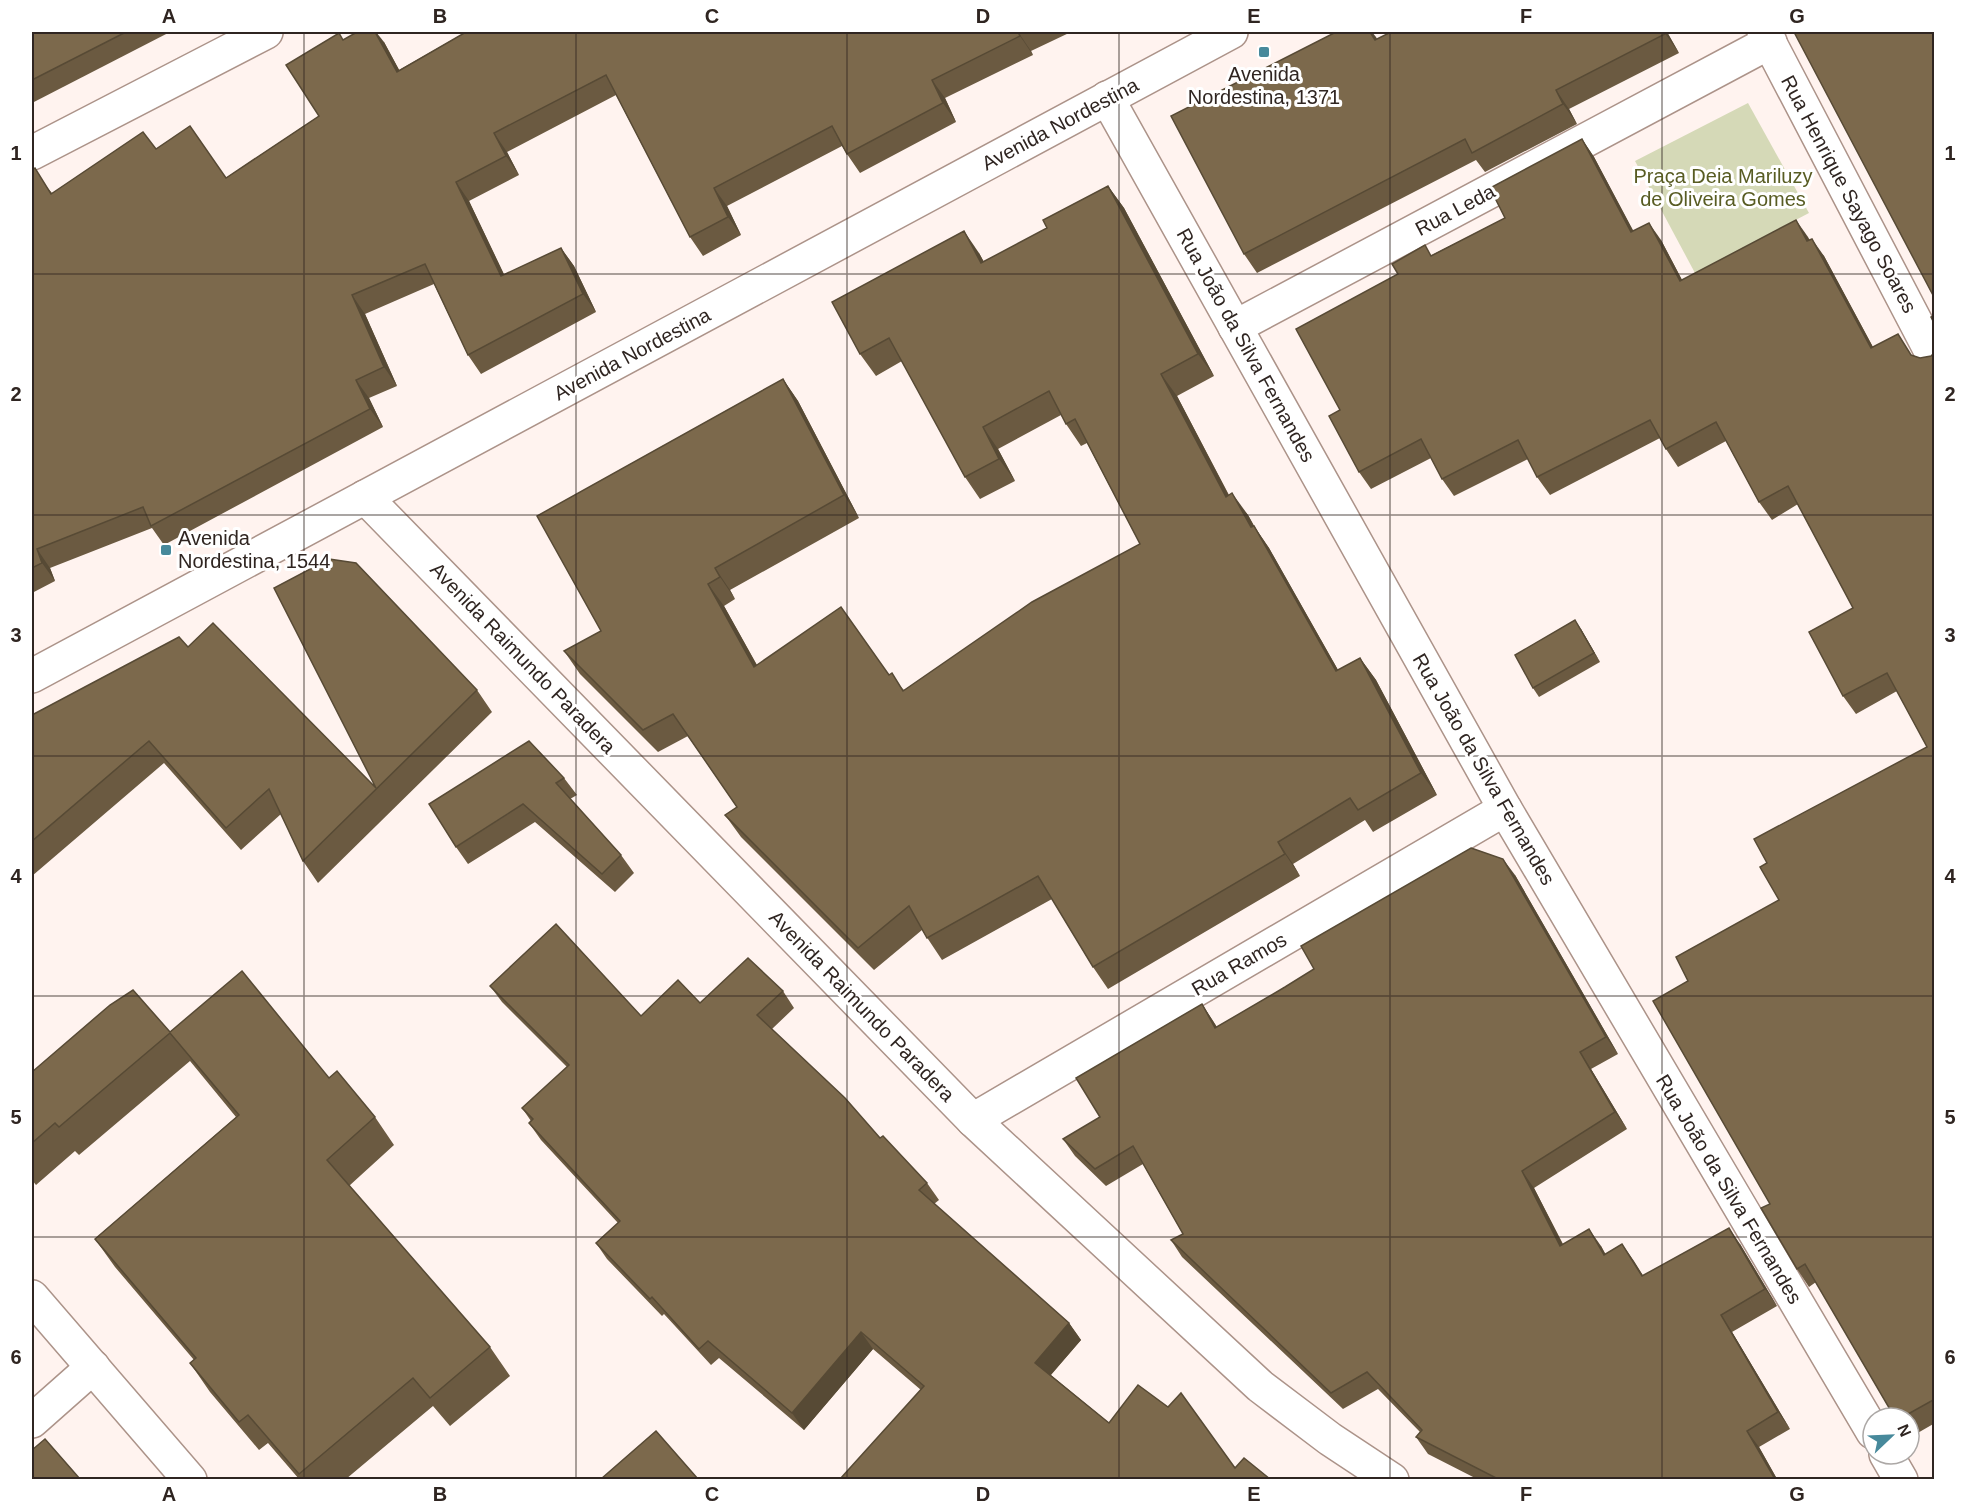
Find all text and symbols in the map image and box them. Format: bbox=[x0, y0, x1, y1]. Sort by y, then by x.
text: A bbox=[162, 5, 176, 27]
text: B bbox=[433, 5, 447, 27]
text: C bbox=[705, 5, 719, 27]
text: D bbox=[976, 5, 990, 27]
text: E bbox=[1247, 5, 1261, 27]
text: F bbox=[1520, 5, 1532, 27]
text: G bbox=[1789, 5, 1805, 27]
marker: Avenida Nordestina, 1371 bbox=[1257, 45, 1271, 59]
place label: Avenida Nordestina, 1371 bbox=[1188, 63, 1340, 108]
street label: Rua Henrique Sayago Soares bbox=[1777, 72, 1921, 316]
street label: Avenida Nordestina bbox=[978, 73, 1143, 175]
text: 1 bbox=[10, 142, 22, 164]
text: 1 bbox=[1944, 142, 1956, 164]
park label: Praça Deia Mariluzy de Oliveira Gomes bbox=[1634, 165, 1812, 210]
street label: Rua Leda bbox=[1412, 180, 1499, 240]
street label: Rua João da Silva Fernandes bbox=[1173, 224, 1319, 466]
street label: Avenida Nordestina bbox=[550, 303, 715, 405]
text: 2 bbox=[10, 383, 22, 405]
text: 2 bbox=[1944, 383, 1956, 405]
place label: Avenida Nordestina, 1544 bbox=[178, 527, 330, 572]
marker: Avenida Nordestina, 1544 bbox=[159, 543, 173, 557]
street label: Avenida Raimundo Paradera bbox=[426, 558, 621, 759]
text: 3 bbox=[10, 624, 22, 646]
text: 3 bbox=[1944, 624, 1956, 646]
street label: Rua João da Silva Fernandes bbox=[1409, 649, 1559, 889]
text: 4 bbox=[10, 865, 22, 887]
text: 4 bbox=[1944, 865, 1956, 887]
street label: Avenida Raimundo Paradera bbox=[765, 906, 960, 1107]
street label: Rua Ramos bbox=[1188, 928, 1290, 1000]
street label: Rua João da Silva Fernandes bbox=[1652, 1070, 1806, 1308]
text: 5 bbox=[10, 1106, 22, 1128]
text: 5 bbox=[1944, 1106, 1956, 1128]
text: 6 bbox=[10, 1346, 22, 1368]
text: 6 bbox=[1944, 1346, 1956, 1368]
north arrow bbox=[1861, 1406, 1921, 1466]
text: N bbox=[1894, 1422, 1914, 1439]
text: A bbox=[162, 1483, 176, 1505]
text: B bbox=[433, 1483, 447, 1505]
text: C bbox=[705, 1483, 719, 1505]
text: D bbox=[976, 1483, 990, 1505]
text: E bbox=[1247, 1483, 1261, 1505]
text: F bbox=[1520, 1483, 1532, 1505]
text: G bbox=[1789, 1483, 1805, 1505]

